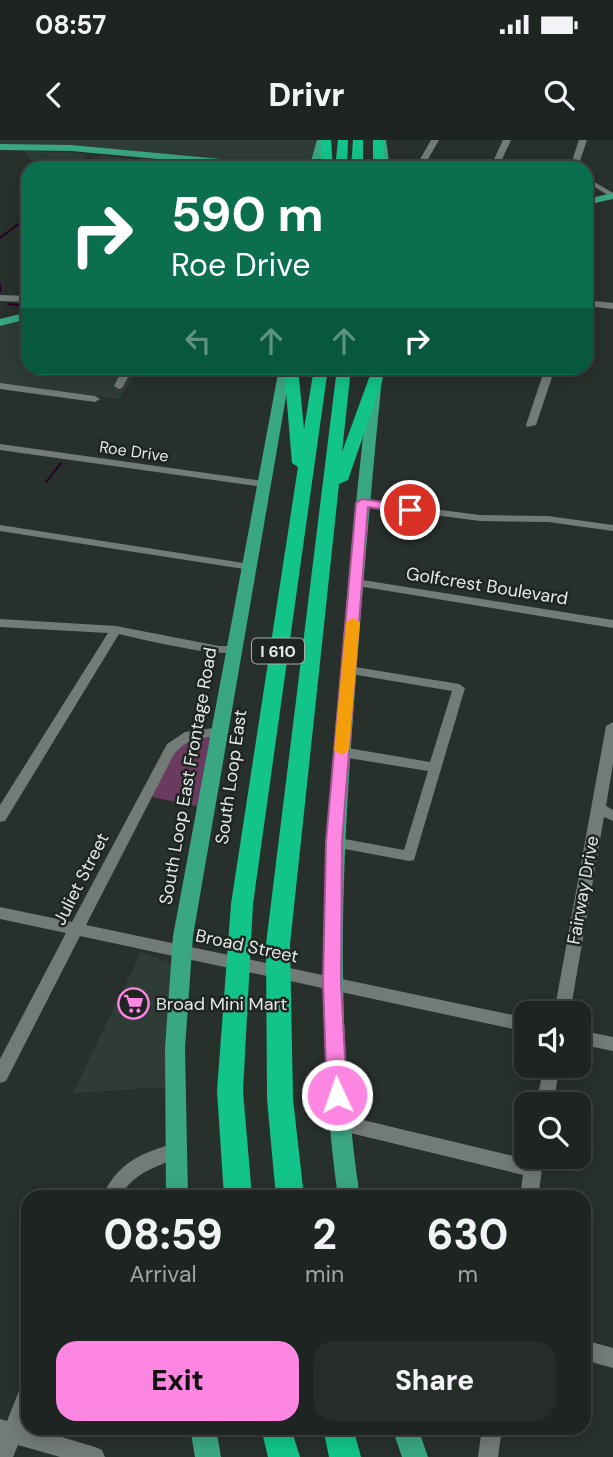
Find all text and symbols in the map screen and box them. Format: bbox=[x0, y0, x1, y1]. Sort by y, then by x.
text: 08:57 bbox=[35, 8, 106, 42]
text: Drivr bbox=[268, 74, 345, 116]
icon: back bbox=[35, 76, 73, 114]
icon: search bbox=[540, 76, 578, 114]
text: 590 m bbox=[171, 182, 324, 246]
icon: right bbox=[56, 189, 147, 280]
text: Roe Drive bbox=[171, 244, 311, 286]
icon: left bbox=[179, 322, 217, 360]
icon: ahead bbox=[252, 322, 290, 360]
icon: ahead bbox=[325, 322, 363, 360]
icon: right bbox=[398, 322, 436, 360]
street label: Roe Drive bbox=[98, 436, 170, 467]
pin bbox=[380, 480, 440, 540]
icon: arrive bbox=[391, 491, 429, 529]
street label: Golfcrest Boulevard bbox=[404, 561, 570, 611]
road number: I 610 bbox=[252, 638, 304, 664]
street label: South Loop East Frontage Road bbox=[154, 645, 222, 907]
street label: South Loop East bbox=[210, 708, 252, 846]
street label: Juliet Street bbox=[48, 829, 114, 929]
street label: Fairway Drive bbox=[562, 834, 604, 946]
street label: Broad Street bbox=[193, 923, 301, 969]
supermarket icon: Broad Mini Mart bbox=[116, 987, 150, 1021]
place label: Broad Mini Mart bbox=[156, 992, 287, 1016]
map controls bbox=[514, 1001, 591, 1169]
button: sound bbox=[514, 1001, 591, 1078]
position arrow bbox=[300, 1058, 374, 1132]
button: search bbox=[514, 1092, 591, 1169]
text: 08:59 bbox=[103, 1207, 223, 1262]
text: 2 bbox=[313, 1207, 337, 1262]
text: 630 bbox=[427, 1207, 508, 1262]
text: Arrival bbox=[130, 1259, 197, 1289]
text: min bbox=[305, 1259, 344, 1289]
text: m bbox=[457, 1259, 478, 1289]
button: Exit bbox=[56, 1341, 299, 1421]
button: Share bbox=[313, 1341, 556, 1421]

